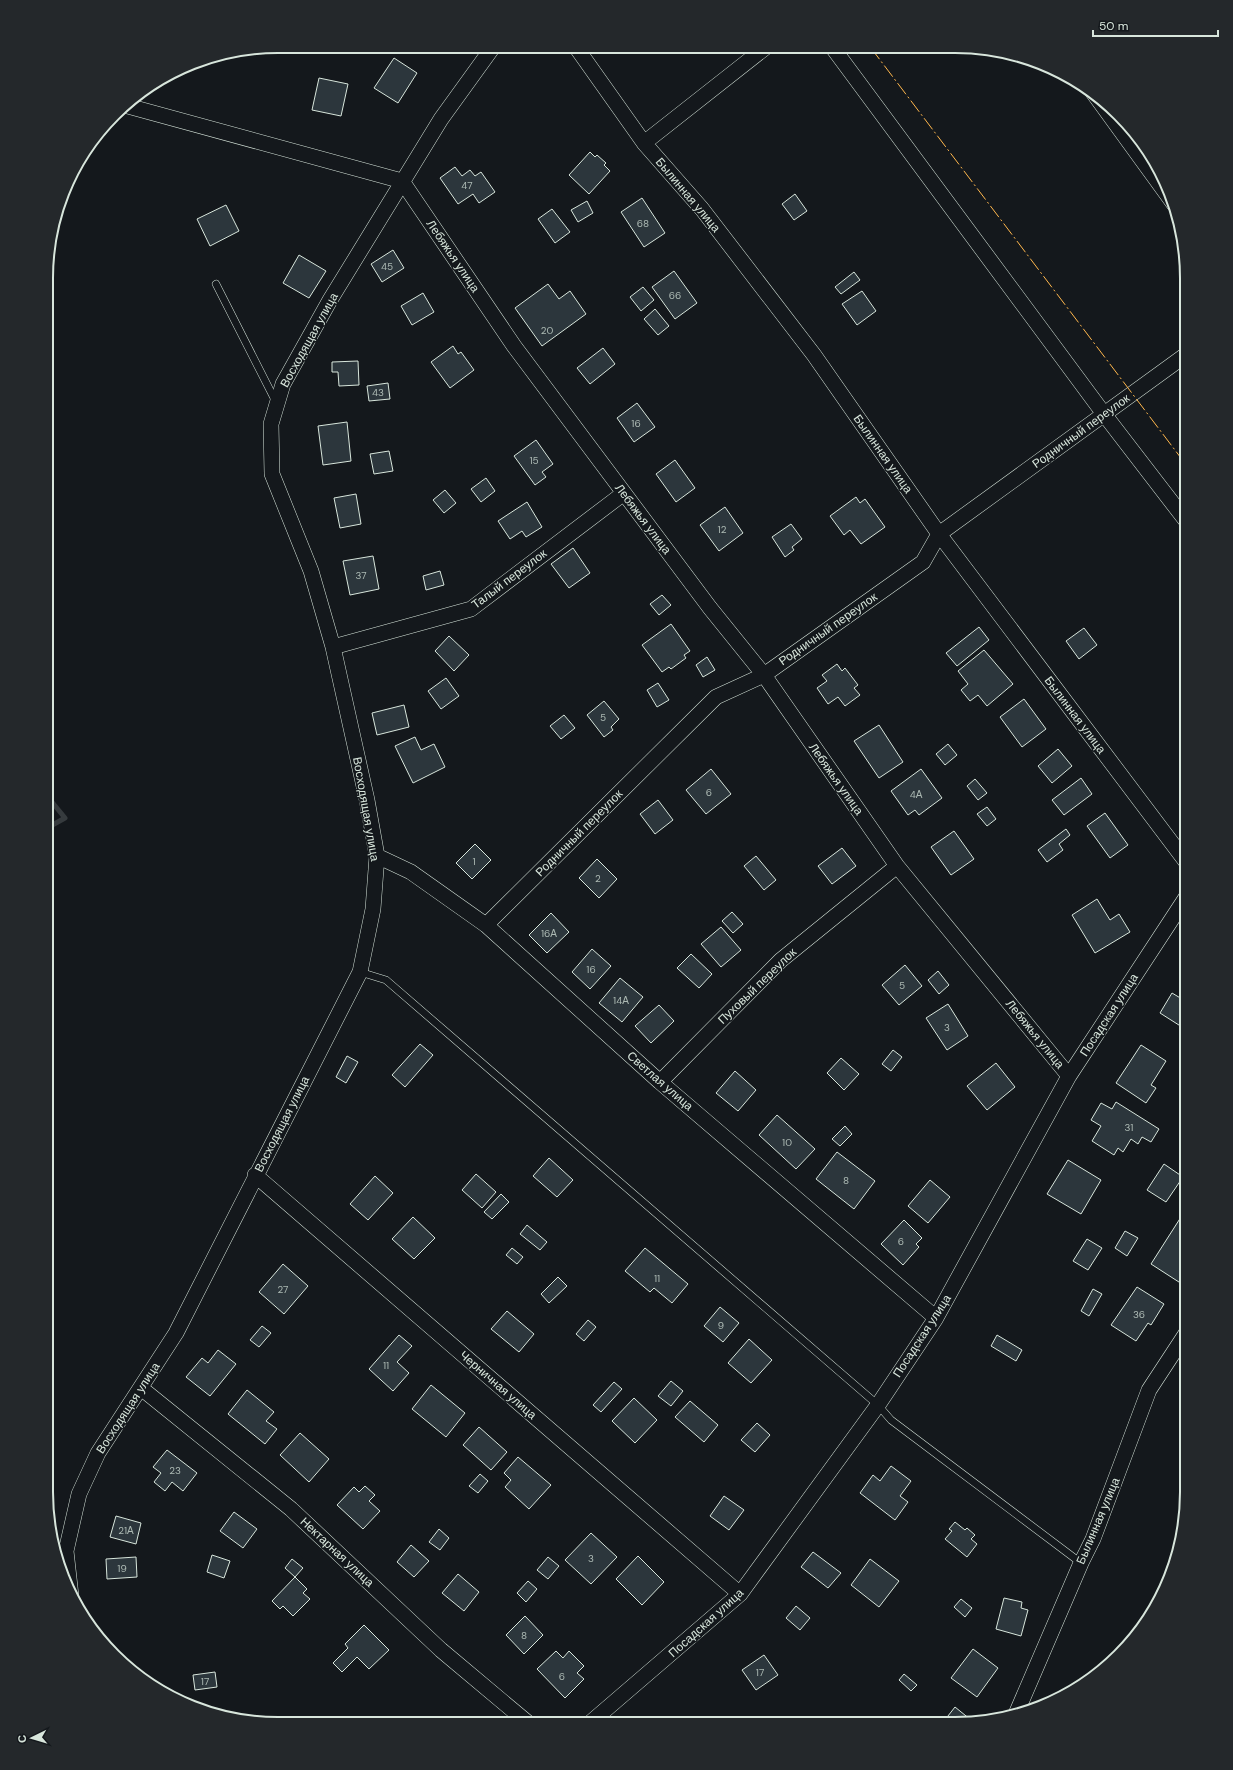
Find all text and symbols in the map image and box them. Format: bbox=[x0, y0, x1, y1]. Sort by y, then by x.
scale bar bbox=[1093, 12, 1218, 38]
text: 50 m bbox=[1099, 18, 1128, 34]
street label: Былинная улица bbox=[652, 154, 724, 236]
house number: 47 bbox=[461, 179, 473, 192]
street label: Лебяжья улица bbox=[423, 217, 483, 296]
house number: 68 bbox=[637, 217, 649, 230]
house number: 45 bbox=[381, 260, 393, 273]
house number: 66 bbox=[669, 289, 681, 302]
street label: Восходящая улица bbox=[276, 290, 342, 390]
house number: 20 bbox=[541, 324, 553, 337]
house number: 43 bbox=[372, 386, 384, 399]
street label: Родничный переулок bbox=[1029, 390, 1134, 472]
street label: Былинная улица bbox=[850, 411, 916, 497]
house number: 16 bbox=[631, 417, 641, 430]
house number: 15 bbox=[529, 454, 539, 467]
street label: Лебяжья улица bbox=[611, 480, 675, 558]
house number: 12 bbox=[718, 523, 727, 536]
street label: Талый переулок bbox=[468, 545, 550, 613]
house number: 37 bbox=[355, 569, 367, 582]
street label: Родничный переулок bbox=[776, 589, 881, 669]
street label: Былинная улица bbox=[1041, 673, 1110, 757]
house number: 5 bbox=[600, 711, 606, 724]
street label: Лебяжья улица bbox=[805, 740, 867, 818]
street label: Восходящая улица bbox=[349, 756, 383, 863]
street label: Родничный переулок bbox=[532, 786, 626, 880]
house number: 6 bbox=[706, 786, 712, 799]
house number: 4А bbox=[910, 788, 923, 801]
house number: 1 bbox=[472, 855, 476, 868]
house number: 2 bbox=[595, 872, 601, 885]
house number: 16А bbox=[541, 927, 557, 940]
street label: Пуховый переулок bbox=[714, 944, 800, 1028]
house number: 16 bbox=[586, 963, 596, 976]
street label: Посадская улица bbox=[1076, 970, 1142, 1060]
house number: 5 bbox=[899, 979, 905, 992]
house number: 14А bbox=[613, 994, 629, 1007]
street label: Лебяжья улица bbox=[1002, 996, 1068, 1072]
house number: 3 bbox=[944, 1021, 950, 1034]
street label: Светлая улица bbox=[624, 1048, 697, 1114]
street label: Восходящая улица bbox=[251, 1073, 313, 1175]
house number: 31 bbox=[1125, 1121, 1133, 1134]
house number: 10 bbox=[782, 1136, 792, 1149]
house number: 8 bbox=[843, 1174, 849, 1187]
house number: 6 bbox=[898, 1235, 904, 1248]
house number: 11 bbox=[654, 1272, 660, 1285]
house number: 27 bbox=[278, 1283, 288, 1296]
street label: Посадская улица bbox=[889, 1291, 955, 1381]
house number: 36 bbox=[1133, 1308, 1145, 1321]
house number: 9 bbox=[718, 1319, 724, 1332]
street label: Черничная улица bbox=[456, 1347, 540, 1423]
street label: Восходящая улица bbox=[93, 1359, 164, 1457]
house number: 11 bbox=[383, 1359, 389, 1372]
house number: 23 bbox=[169, 1464, 181, 1477]
street label: Былинная улица bbox=[1073, 1475, 1124, 1567]
street label: Нектарная улица bbox=[297, 1514, 378, 1591]
house number: 21А bbox=[118, 1524, 134, 1537]
house number: 3 bbox=[588, 1552, 594, 1565]
house number: 19 bbox=[117, 1562, 127, 1575]
street label: Посадская улица bbox=[665, 1585, 747, 1661]
house number: 8 bbox=[521, 1629, 527, 1642]
house number: 17 bbox=[756, 1666, 764, 1679]
house number: 6 bbox=[559, 1670, 565, 1683]
house number: 17 bbox=[201, 1675, 209, 1688]
north arrow bbox=[12, 1718, 52, 1758]
text: С bbox=[15, 1734, 29, 1743]

